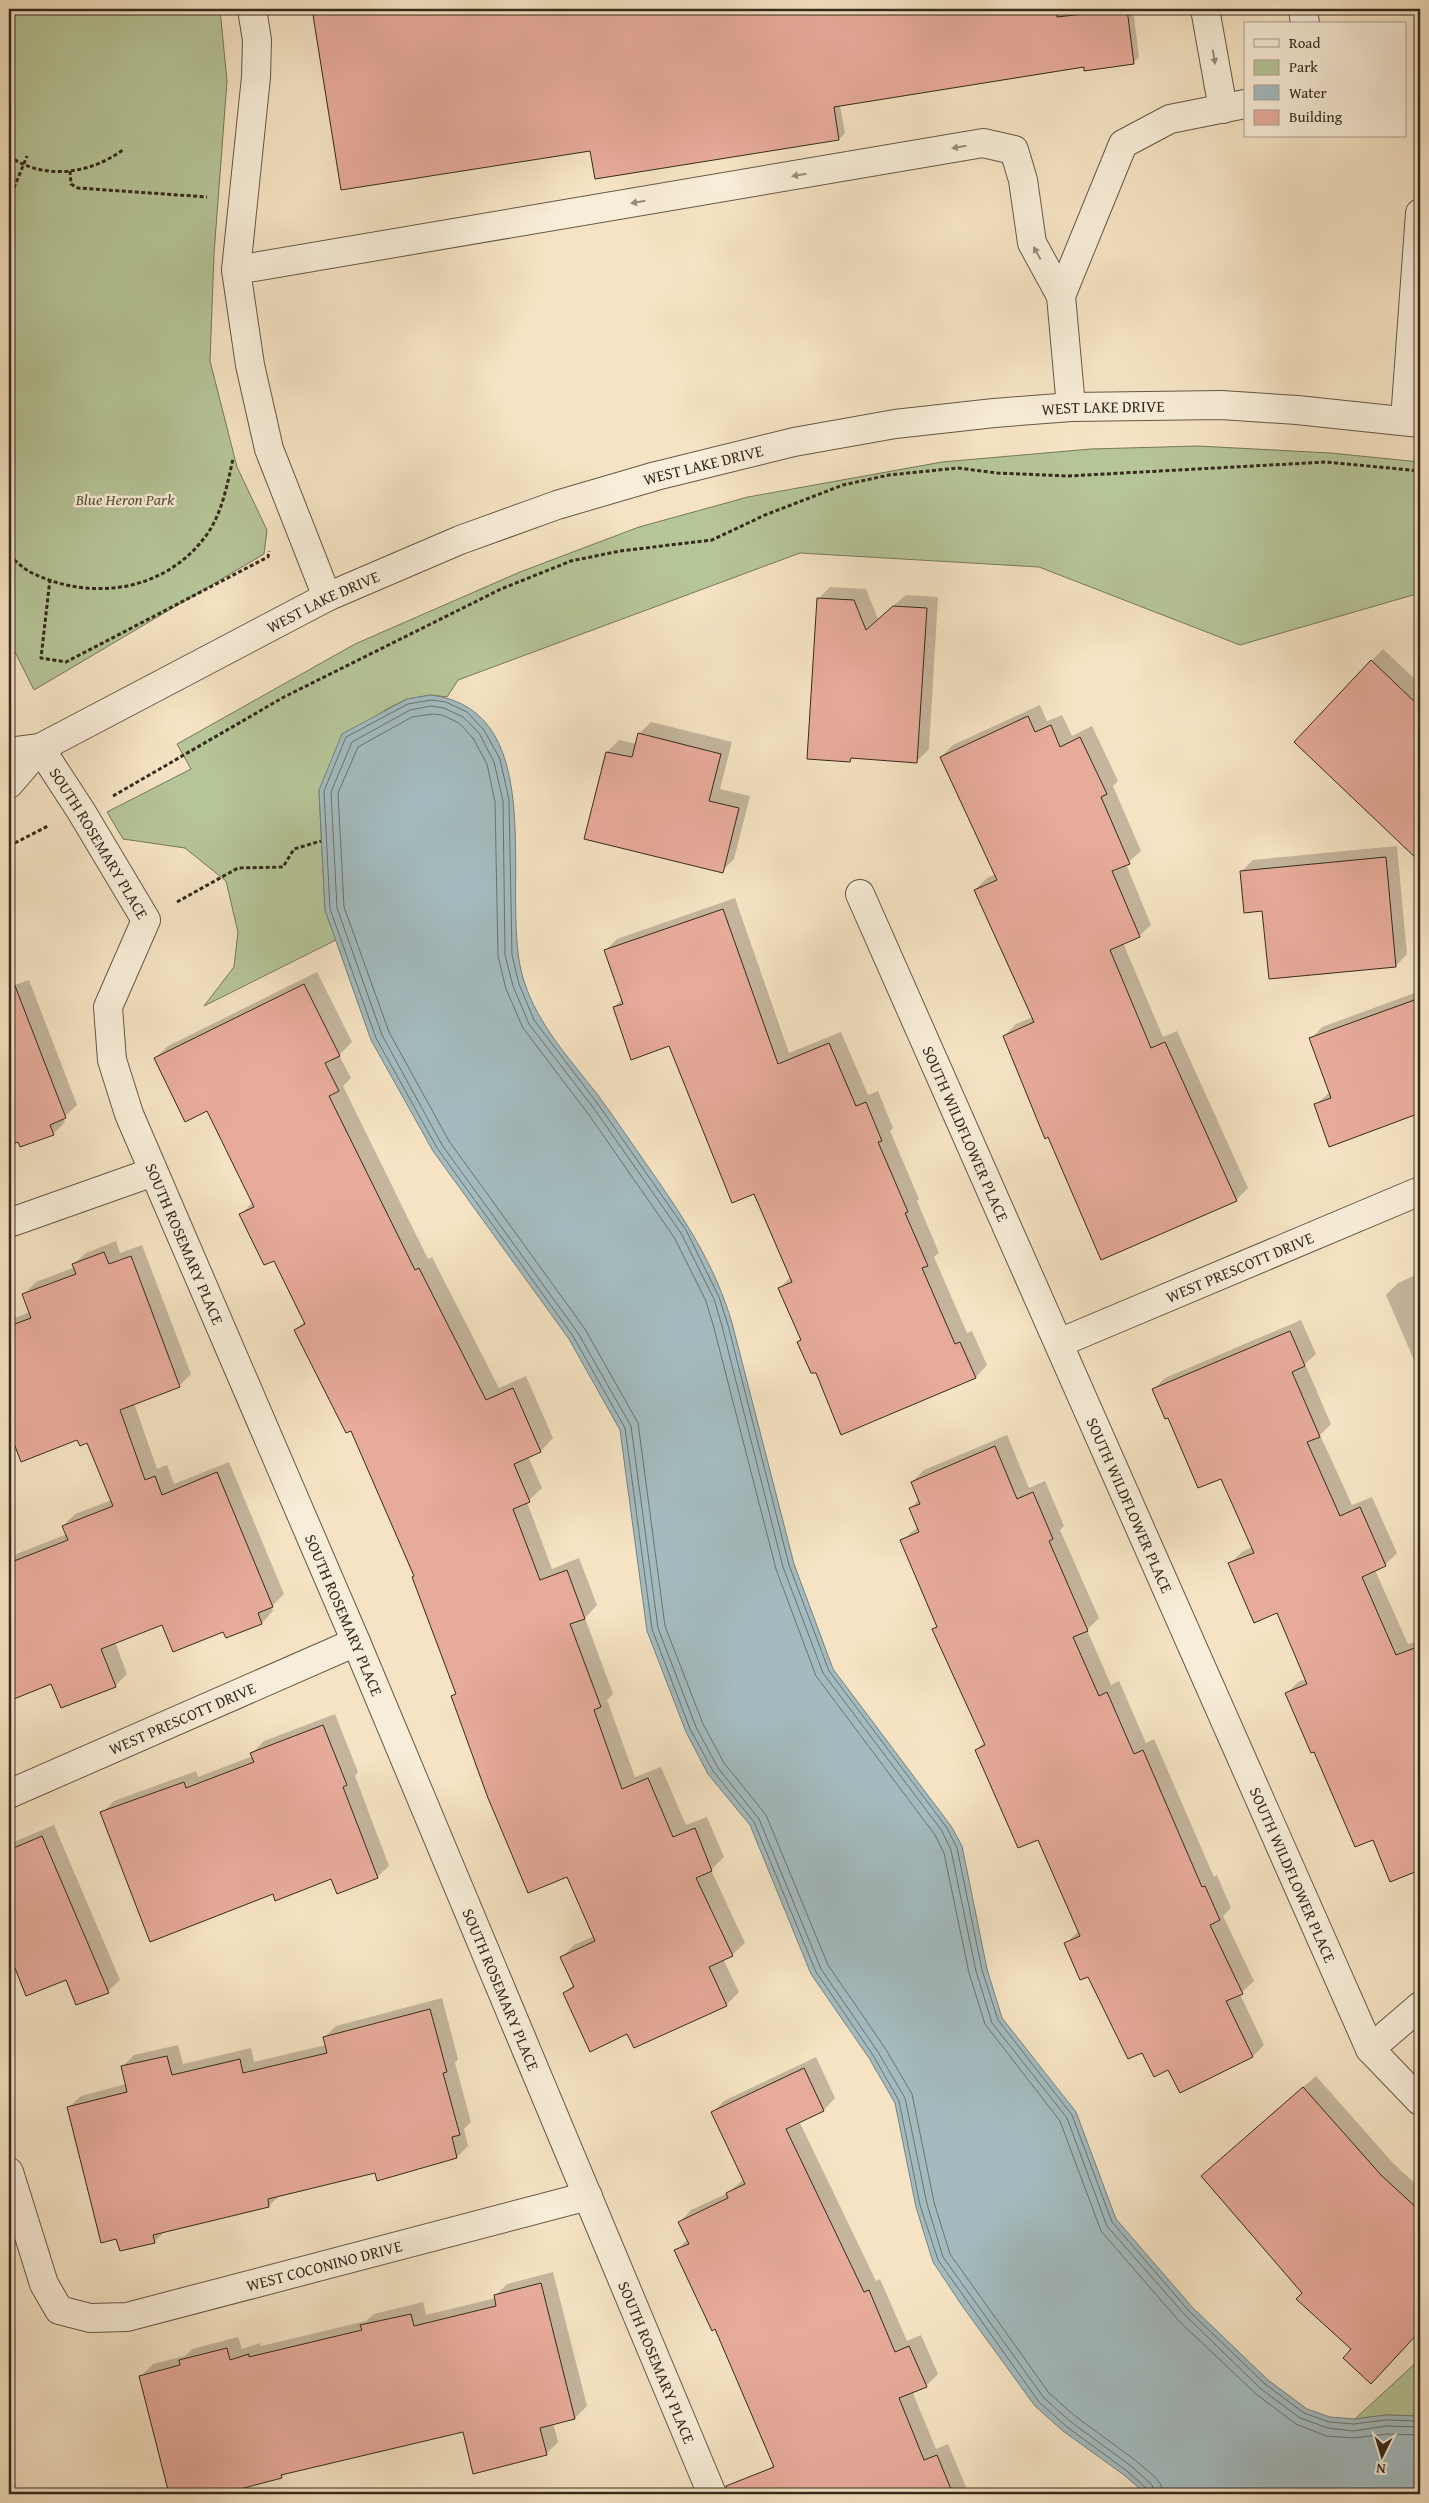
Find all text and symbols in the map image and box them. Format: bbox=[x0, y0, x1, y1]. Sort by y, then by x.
legend bbox=[1244, 22, 1406, 138]
text: Road bbox=[1289, 32, 1320, 53]
one-way arrow bbox=[1210, 49, 1218, 65]
text: Park bbox=[1289, 56, 1318, 77]
text: Water bbox=[1289, 82, 1327, 103]
text: Building bbox=[1289, 106, 1343, 127]
one-way arrow bbox=[951, 144, 967, 152]
one-way arrow bbox=[790, 171, 806, 179]
one-way arrow bbox=[630, 198, 646, 206]
one-way arrow bbox=[1033, 247, 1042, 260]
street label: WEST LAKE DRIVE bbox=[1041, 394, 1165, 421]
street label: WEST LAKE DRIVE bbox=[640, 438, 766, 491]
park label: Blue Heron Park bbox=[75, 487, 175, 511]
street label: WEST LAKE DRIVE bbox=[262, 564, 383, 639]
street label: SOUTH ROSEMARY PLACE bbox=[44, 762, 155, 923]
street label: SOUTH WILDFLOWER PLACE bbox=[917, 1042, 1015, 1225]
street label: SOUTH ROSEMARY PLACE bbox=[139, 1159, 230, 1328]
street label: WEST PRESCOTT DRIVE bbox=[1162, 1225, 1317, 1309]
street label: SOUTH WILDFLOWER PLACE bbox=[1081, 1413, 1179, 1597]
street label: SOUTH ROSEMARY PLACE bbox=[299, 1530, 389, 1700]
street label: WEST PRESCOTT DRIVE bbox=[105, 1675, 259, 1761]
street label: SOUTH WILDFLOWER PLACE bbox=[1244, 1783, 1342, 1966]
street label: SOUTH ROSEMARY PLACE bbox=[457, 1905, 546, 2074]
street label: WEST COCONINO DRIVE bbox=[243, 2233, 405, 2297]
street label: SOUTH ROSEMARY PLACE bbox=[612, 2277, 702, 2447]
north arrow bbox=[1356, 2430, 1406, 2480]
text: N bbox=[1375, 2459, 1386, 2479]

